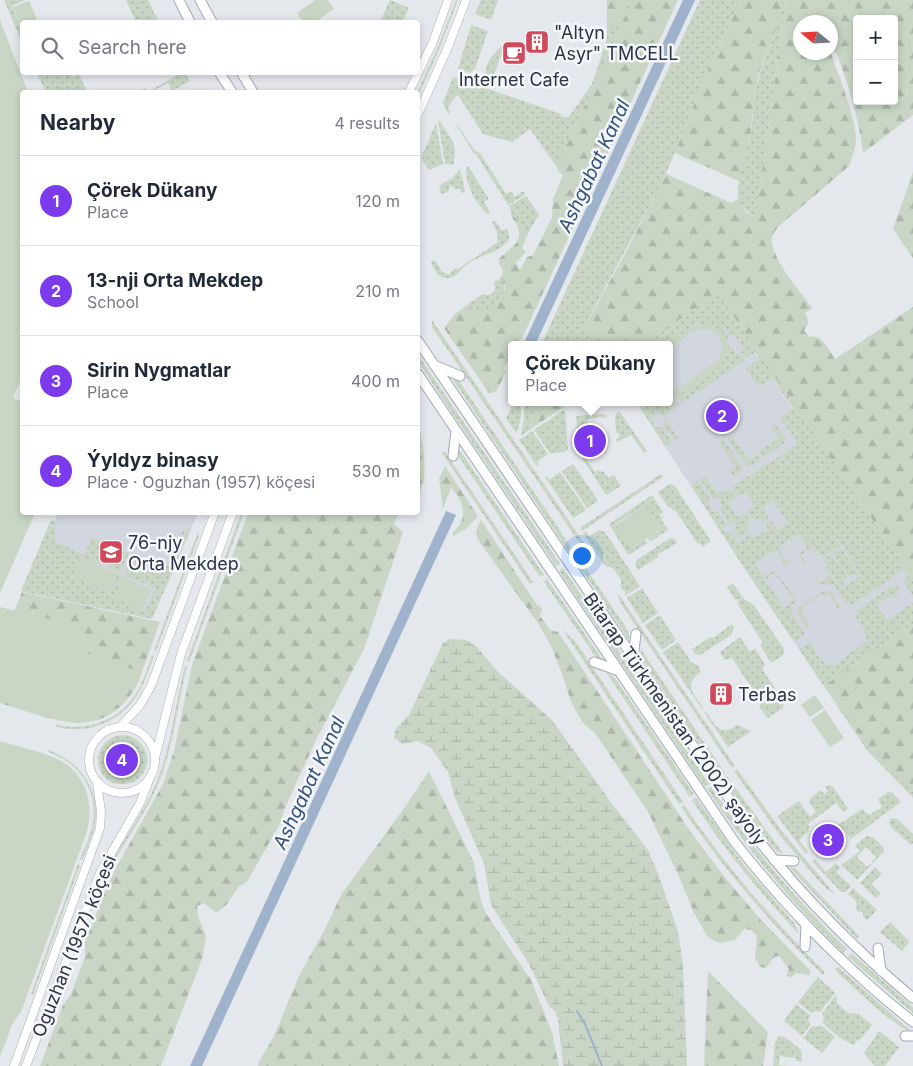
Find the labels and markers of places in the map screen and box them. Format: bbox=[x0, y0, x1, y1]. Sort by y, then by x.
place label: "Altyn Asyr" TMCELL bbox=[554, 22, 678, 64]
building icon: "Altyn Asyr" TMCELL bbox=[524, 29, 550, 55]
cafe icon: Internet Cafe bbox=[501, 40, 527, 66]
place label: Internet Cafe bbox=[459, 69, 569, 90]
pin: 2 bbox=[706, 397, 738, 435]
pin: 1 bbox=[574, 422, 606, 460]
place label: 76-njy Orta Mekdep bbox=[128, 532, 239, 574]
school or university icon: 76-njy Orta Mekdep bbox=[98, 539, 124, 565]
building icon: Terbas bbox=[708, 681, 734, 707]
place label: Terbas bbox=[738, 684, 797, 705]
pin: 4 bbox=[106, 741, 138, 779]
pin: 3 bbox=[812, 821, 844, 859]

